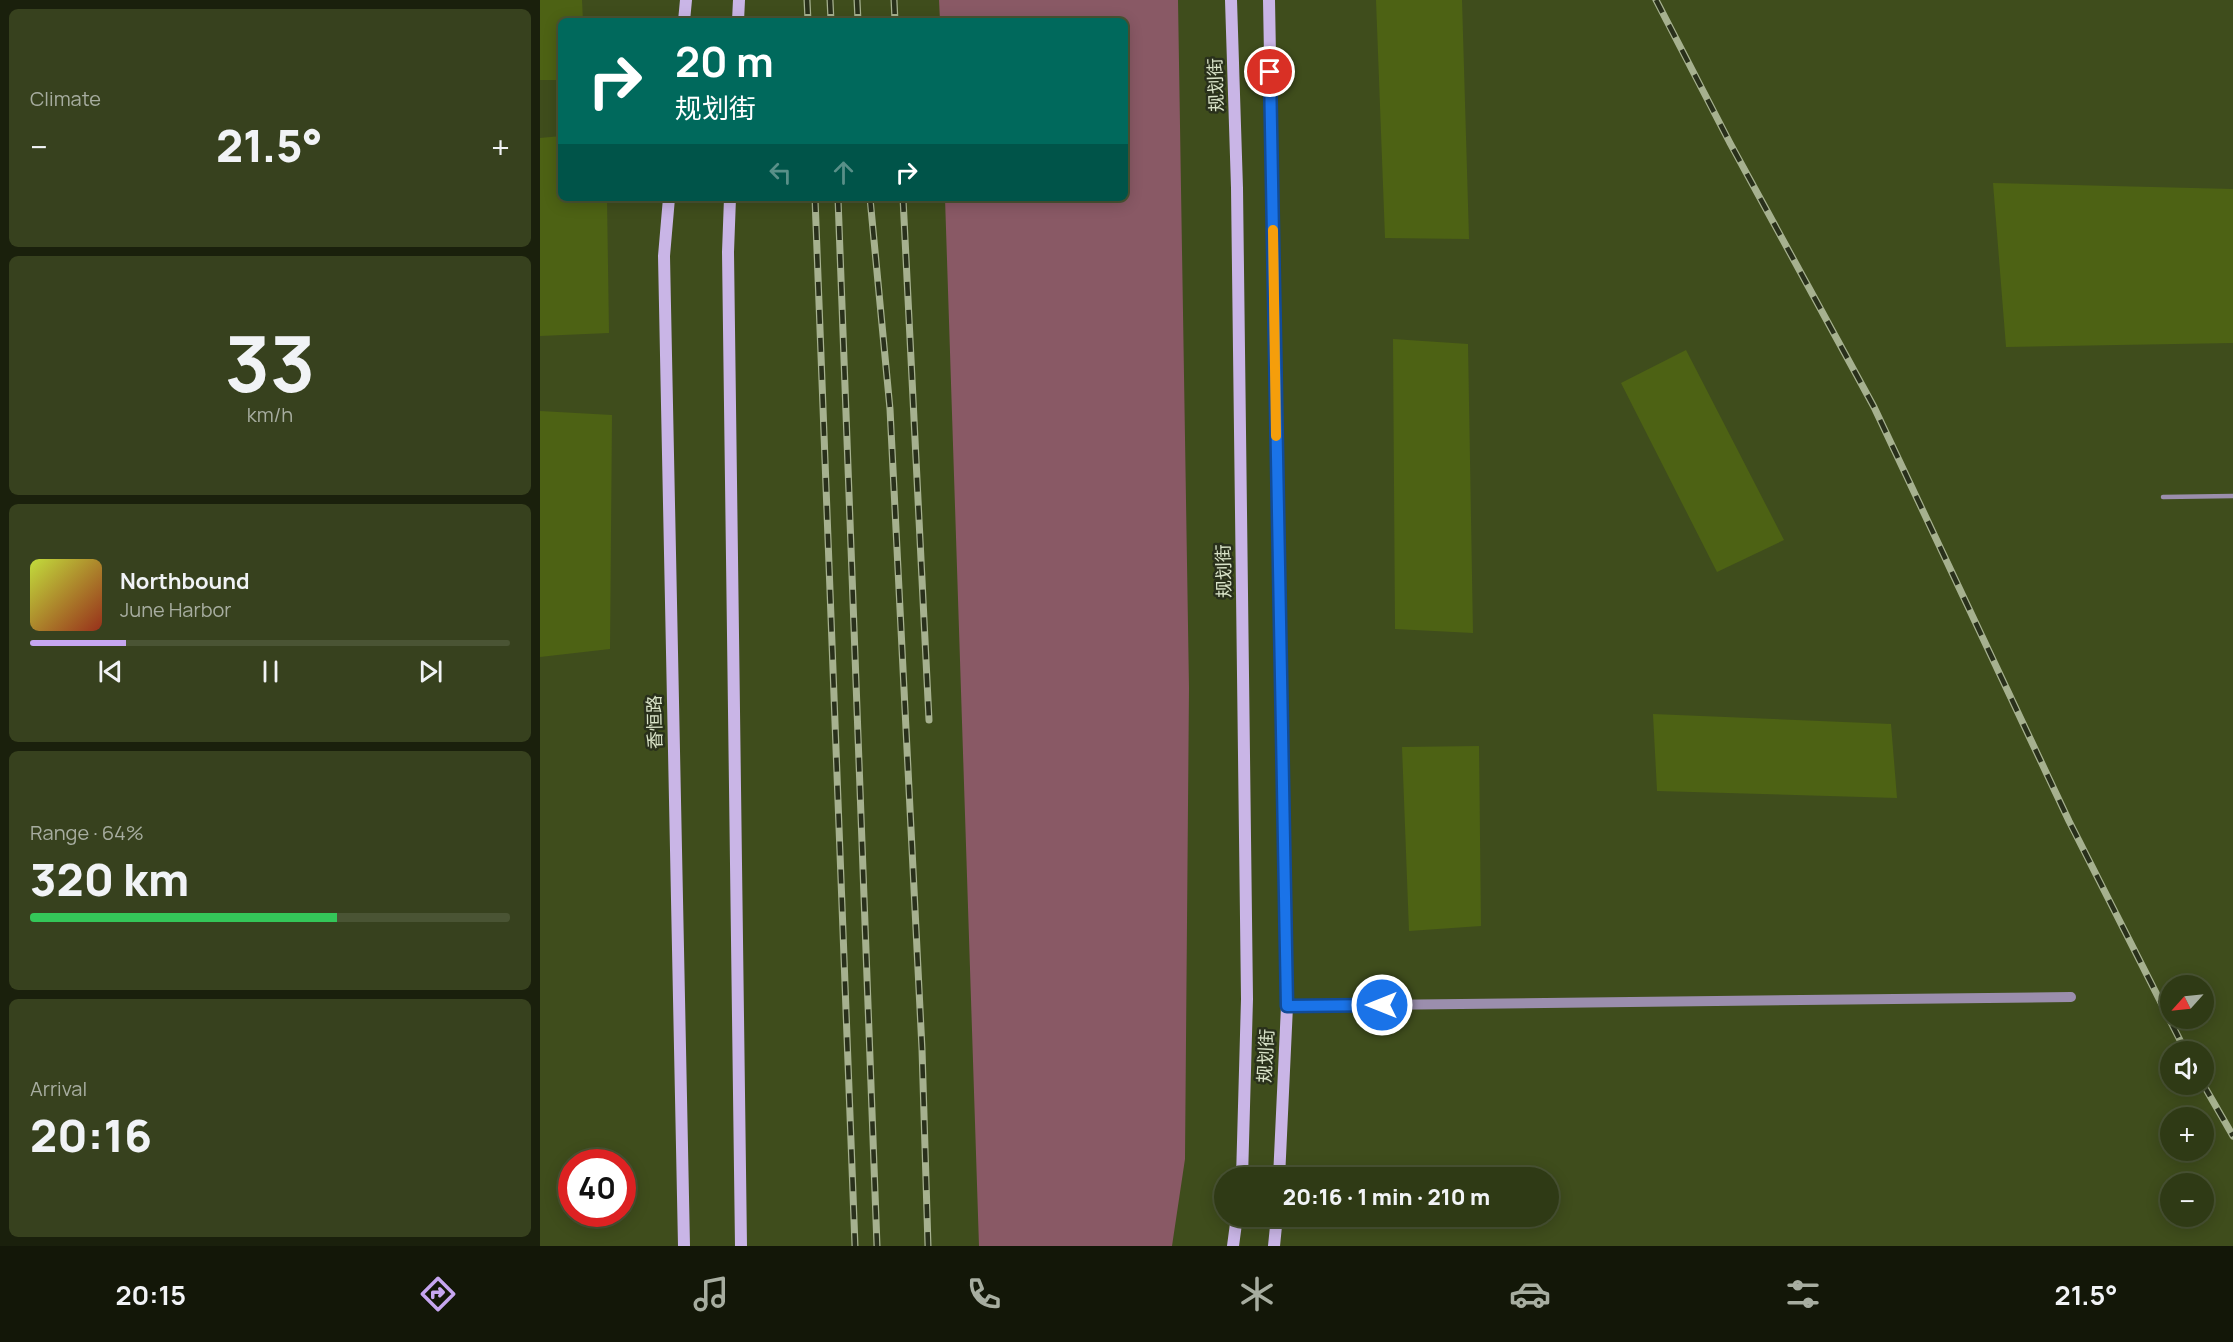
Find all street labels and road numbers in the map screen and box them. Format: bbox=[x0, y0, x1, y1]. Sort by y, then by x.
street label: 规划街 bbox=[1202, 58, 1228, 112]
street label: 规划街 bbox=[1211, 544, 1235, 598]
street label: 香恒路 bbox=[642, 695, 666, 749]
street label: 规划街 bbox=[1252, 1028, 1278, 1084]

